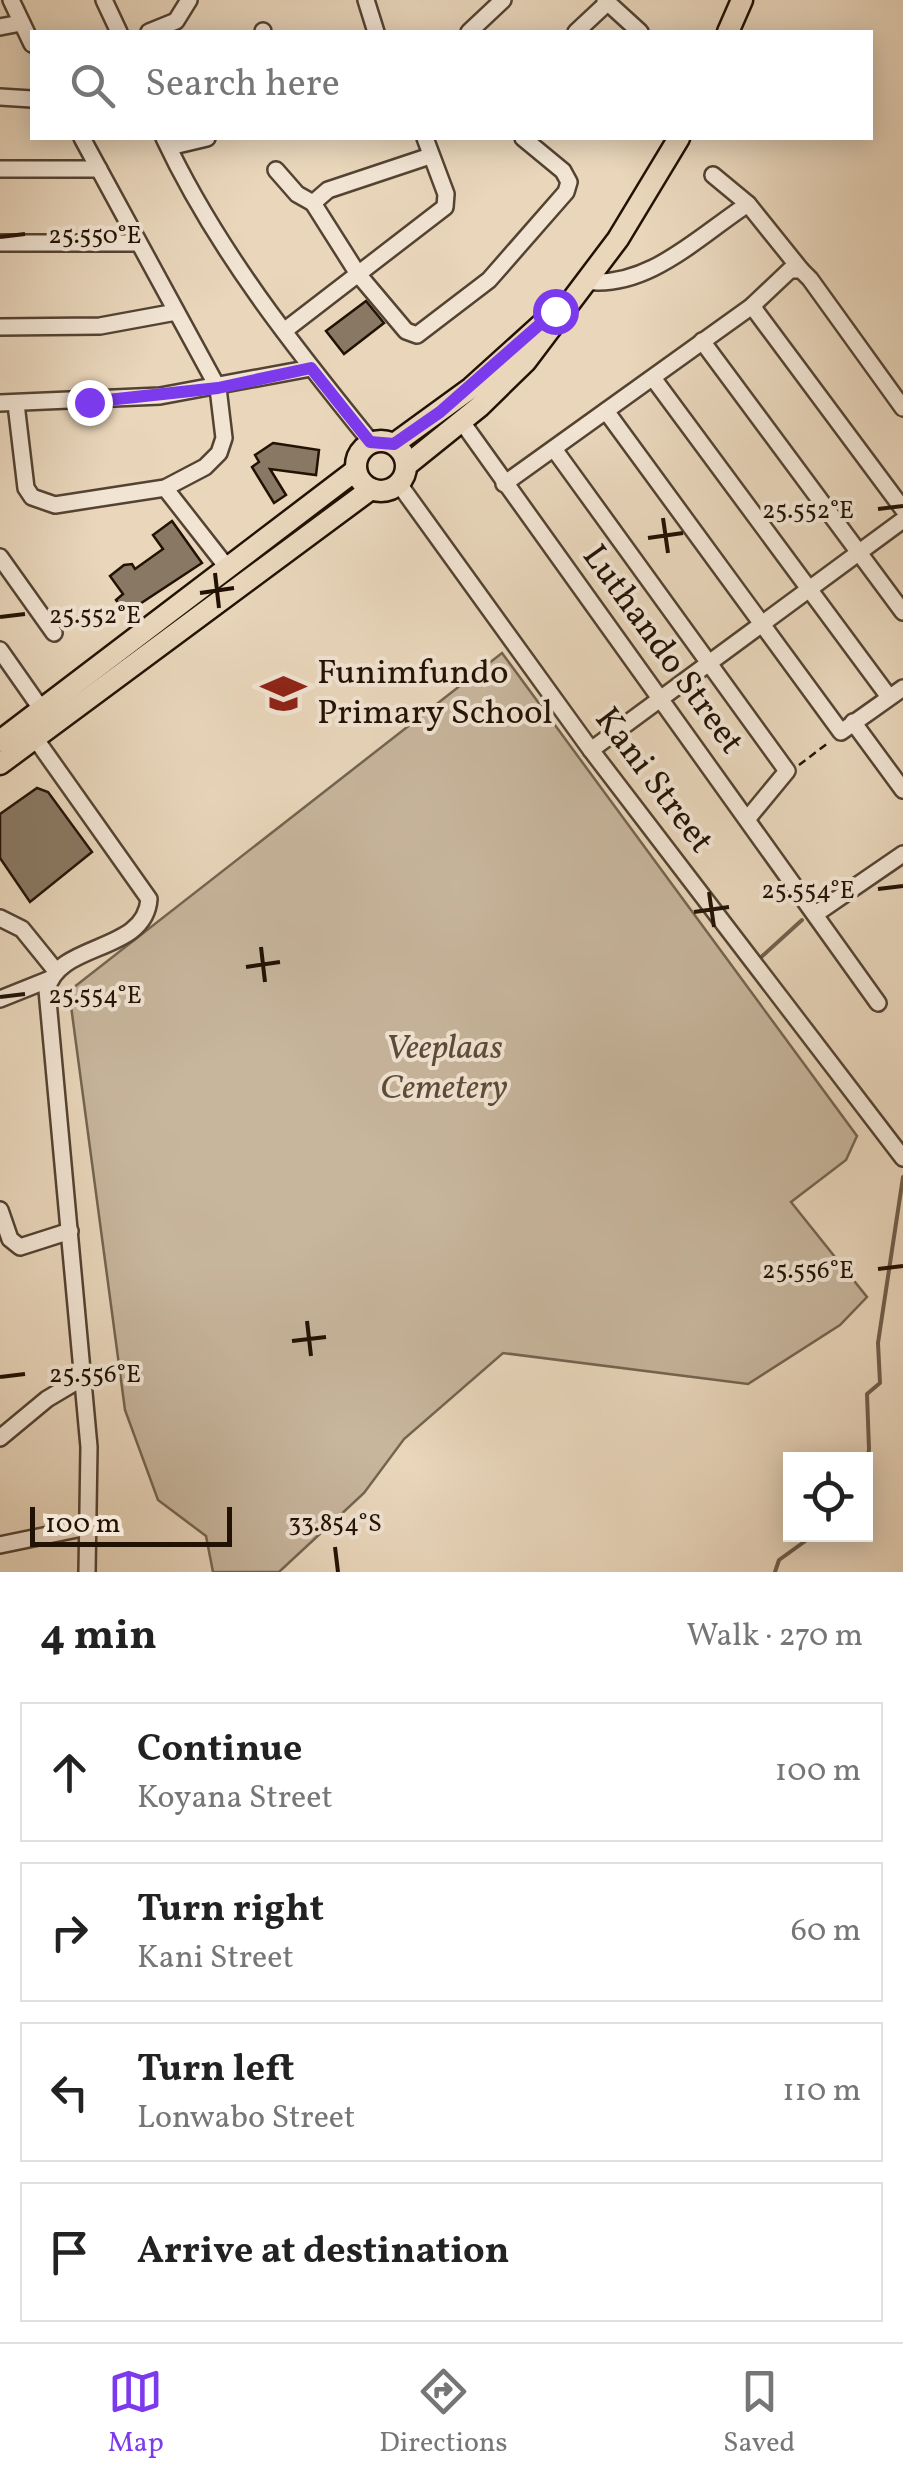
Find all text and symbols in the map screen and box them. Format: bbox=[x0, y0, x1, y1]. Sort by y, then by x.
search box bbox=[30, 30, 873, 140]
icon: search bbox=[65, 58, 120, 113]
text: Search here bbox=[145, 59, 340, 112]
text: 25.550°E bbox=[48, 219, 142, 254]
route start bbox=[533, 289, 579, 335]
route end bbox=[67, 380, 113, 426]
text: 25.552°E bbox=[762, 494, 854, 529]
street label: Luthando Street bbox=[570, 536, 754, 764]
text: 25.552°E bbox=[49, 599, 141, 634]
place label: Funimfundo Primary School bbox=[317, 650, 553, 738]
school or university icon: Funimfundo Primary School bbox=[260, 670, 308, 718]
street label: Kani Street bbox=[582, 698, 724, 864]
text: 25.554°E bbox=[761, 874, 855, 909]
text: 25.554°E bbox=[48, 979, 142, 1014]
park label: Veeplaas Cemetery bbox=[380, 1025, 508, 1113]
text: 25.556°E bbox=[762, 1254, 854, 1289]
text: 25.556°E bbox=[49, 1358, 141, 1393]
map controls bbox=[783, 1452, 873, 1542]
button: locate bbox=[783, 1452, 873, 1542]
scale bar bbox=[30, 1502, 232, 1546]
text: 100 m bbox=[45, 1505, 120, 1544]
text: 33.854°S bbox=[288, 1507, 382, 1542]
text: 4 min bbox=[40, 1608, 157, 1667]
text: Walk · 270 m bbox=[687, 1615, 863, 1659]
text: Continue bbox=[137, 1724, 302, 1777]
icon: ahead bbox=[42, 1745, 97, 1800]
text: 100 m bbox=[775, 1750, 861, 1794]
text: Koyana Street bbox=[137, 1777, 333, 1821]
text: Turn right bbox=[137, 1884, 324, 1937]
icon: right bbox=[42, 1905, 97, 1960]
text: 60 m bbox=[791, 1910, 861, 1954]
text: Kani Street bbox=[137, 1937, 294, 1981]
text: Turn left bbox=[137, 2044, 294, 2097]
icon: left bbox=[42, 2065, 97, 2120]
text: 110 m bbox=[782, 2070, 861, 2114]
text: Lonwabo Street bbox=[137, 2097, 355, 2141]
icon: arrive bbox=[42, 2225, 97, 2280]
text: Arrive at destination bbox=[137, 2226, 510, 2279]
tab: Map bbox=[108, 2364, 164, 2463]
tab: Directions bbox=[379, 2364, 508, 2463]
tab: Saved bbox=[723, 2364, 795, 2463]

